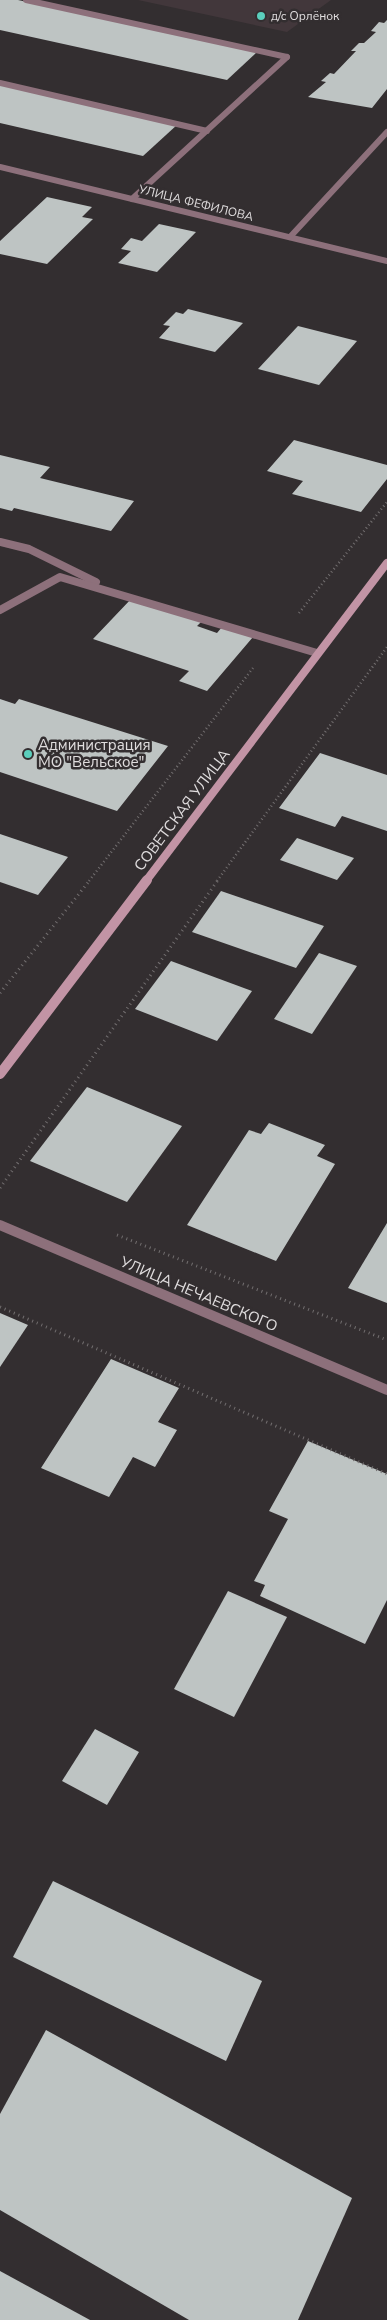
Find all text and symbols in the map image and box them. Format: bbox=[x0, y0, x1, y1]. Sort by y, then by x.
place label: д/с Орлёнок bbox=[271, 8, 340, 24]
marker: д/с Орлёнок bbox=[255, 10, 267, 22]
street label: УЛИЦА ФЕФИЛОВА bbox=[136, 181, 255, 225]
place label: Администрация МО "Вельское" bbox=[38, 735, 151, 772]
street label: СОВЕТСКАЯ УЛИЦА bbox=[130, 745, 234, 875]
marker: Администрация МО "Вельское" bbox=[22, 748, 34, 760]
street label: УЛИЦА НЕЧАЕВСКОГО bbox=[116, 1251, 281, 1336]

